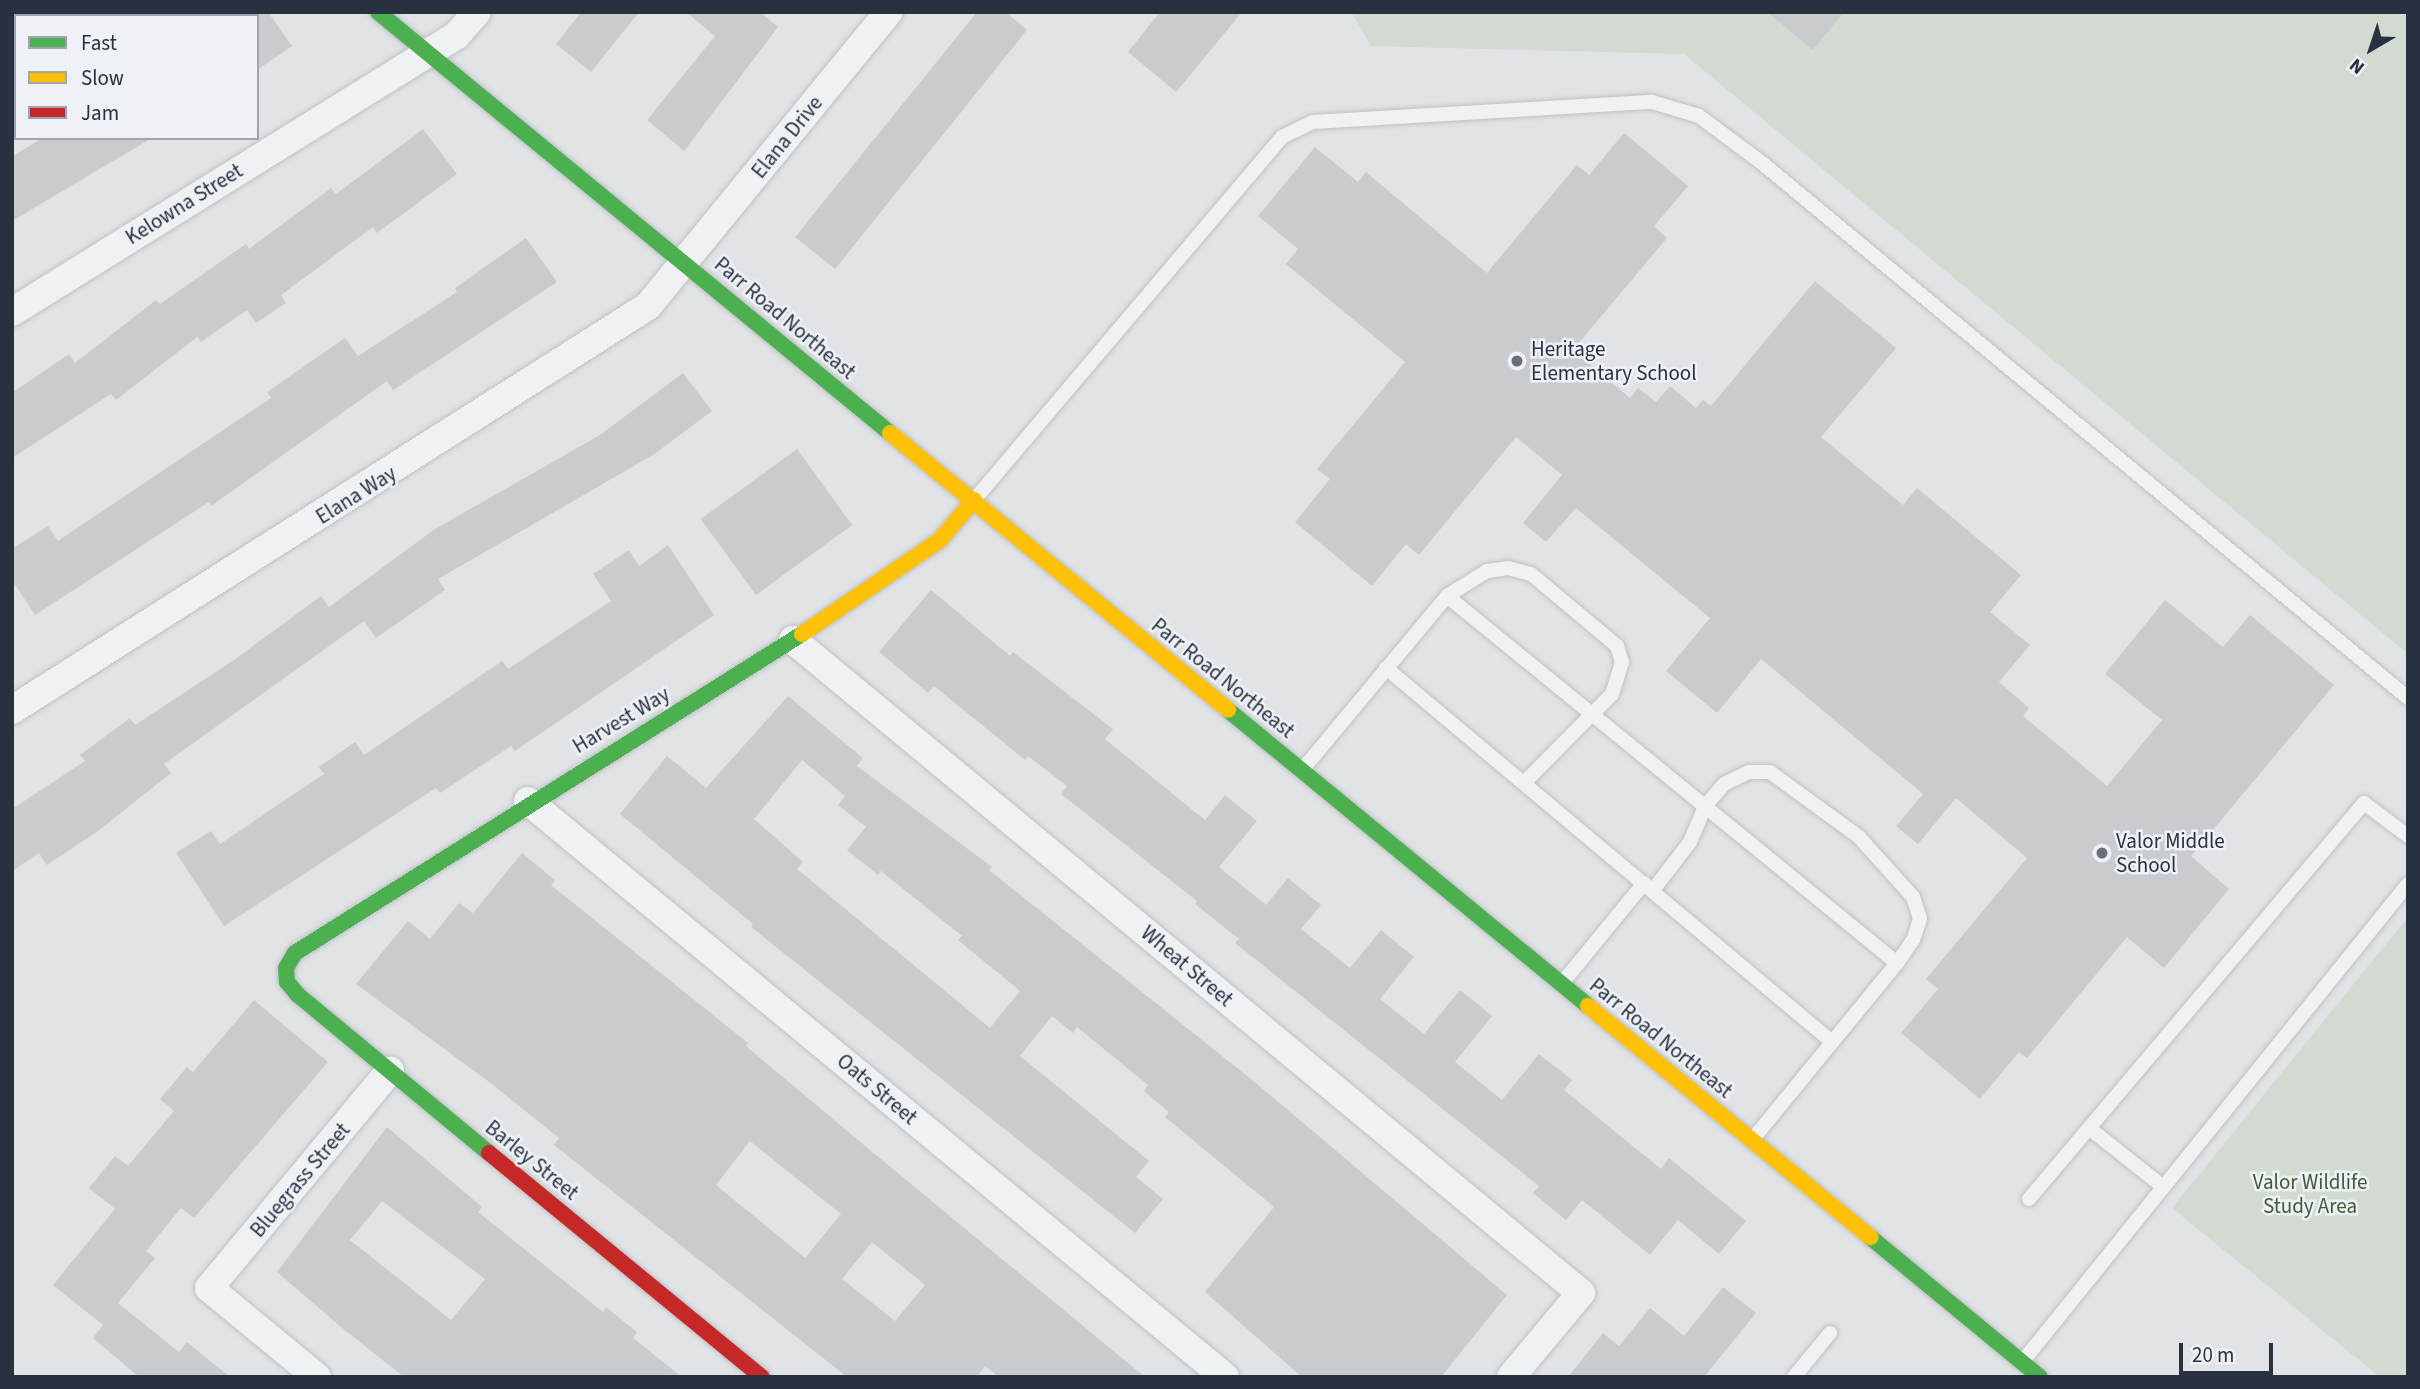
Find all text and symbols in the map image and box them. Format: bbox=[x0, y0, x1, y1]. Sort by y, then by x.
legend bbox=[14, 14, 259, 140]
north arrow bbox=[2336, 14, 2406, 84]
text: Fast bbox=[81, 28, 117, 58]
text: N bbox=[2344, 51, 2371, 80]
text: Slow bbox=[81, 63, 124, 93]
street label: Elana Drive bbox=[746, 91, 828, 183]
text: Jam bbox=[81, 98, 119, 128]
street label: Kelowna Street bbox=[121, 158, 247, 250]
street label: Parr Road Northeast bbox=[709, 252, 861, 384]
place label: Heritage Elementary School bbox=[1531, 336, 1697, 386]
marker: Heritage Elementary School bbox=[1509, 353, 1525, 369]
street label: Elana Way bbox=[311, 461, 401, 529]
street label: Parr Road Northeast bbox=[1146, 613, 1300, 743]
street label: Harvest Way bbox=[568, 681, 674, 759]
place label: Valor Middle School bbox=[2116, 828, 2225, 878]
marker: Valor Middle School bbox=[2094, 845, 2110, 861]
street label: Wheat Street bbox=[1136, 920, 1238, 1012]
street label: Parr Road Northeast bbox=[1584, 973, 1738, 1103]
street label: Oats Street bbox=[832, 1048, 922, 1130]
street label: Barley Street bbox=[480, 1115, 584, 1205]
street label: Bluegrass Street bbox=[245, 1118, 355, 1242]
park label: Valor Wildlife Study Area bbox=[2253, 1169, 2367, 1219]
scale bar bbox=[2182, 1330, 2276, 1374]
text: 20 m bbox=[2192, 1340, 2234, 1370]

